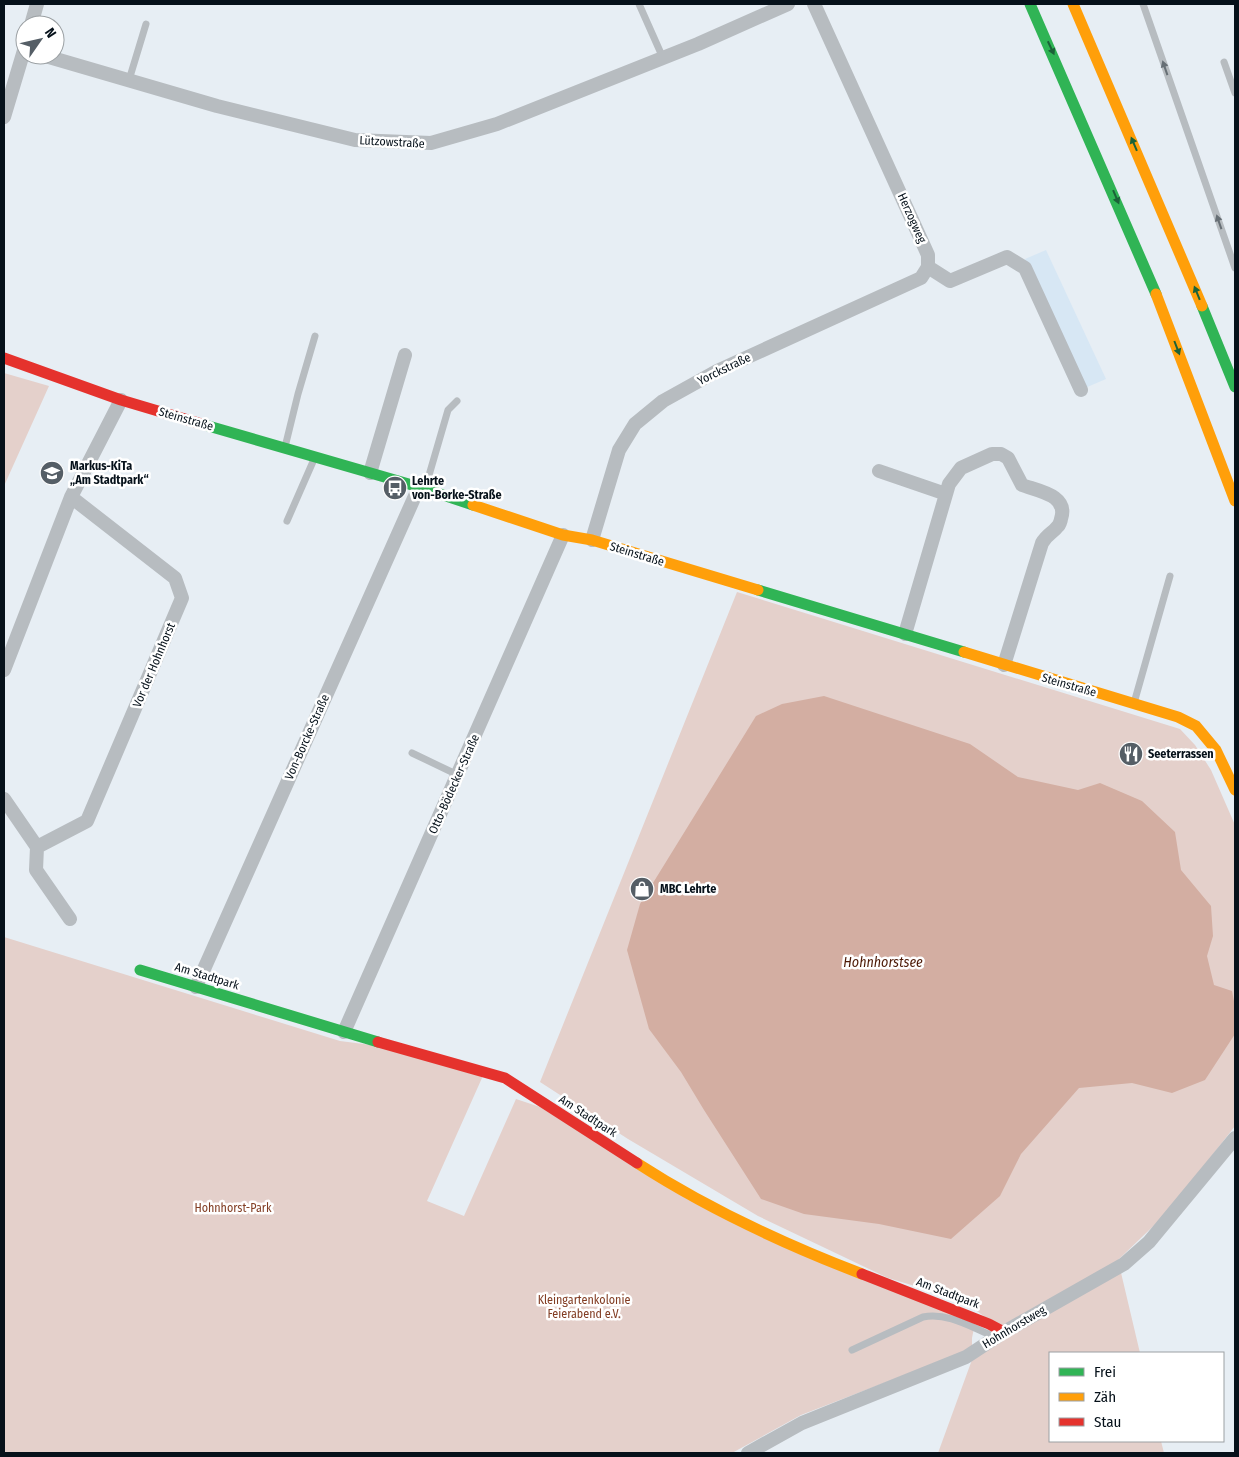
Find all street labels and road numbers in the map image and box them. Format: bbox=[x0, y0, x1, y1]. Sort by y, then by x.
street label: Lützowstraße bbox=[359, 133, 425, 151]
street label: Herzogweg bbox=[895, 191, 929, 246]
street label: Yorckstraße bbox=[695, 350, 753, 388]
street label: Steinstraße bbox=[157, 405, 215, 433]
street label: Steinstraße bbox=[608, 539, 666, 569]
street label: Vor der Hohnhorst bbox=[130, 621, 178, 709]
street label: Steinstraße bbox=[1040, 671, 1098, 699]
street label: Von-Borcke-Straße bbox=[282, 692, 332, 782]
street label: Otto-Bödecker-Straße bbox=[426, 732, 482, 836]
street label: Am Stadtpark bbox=[173, 960, 241, 993]
street label: Am Stadtpark bbox=[556, 1092, 620, 1140]
street label: Am Stadtpark bbox=[915, 1275, 982, 1312]
street label: Hohnhorstweg bbox=[980, 1302, 1048, 1351]

